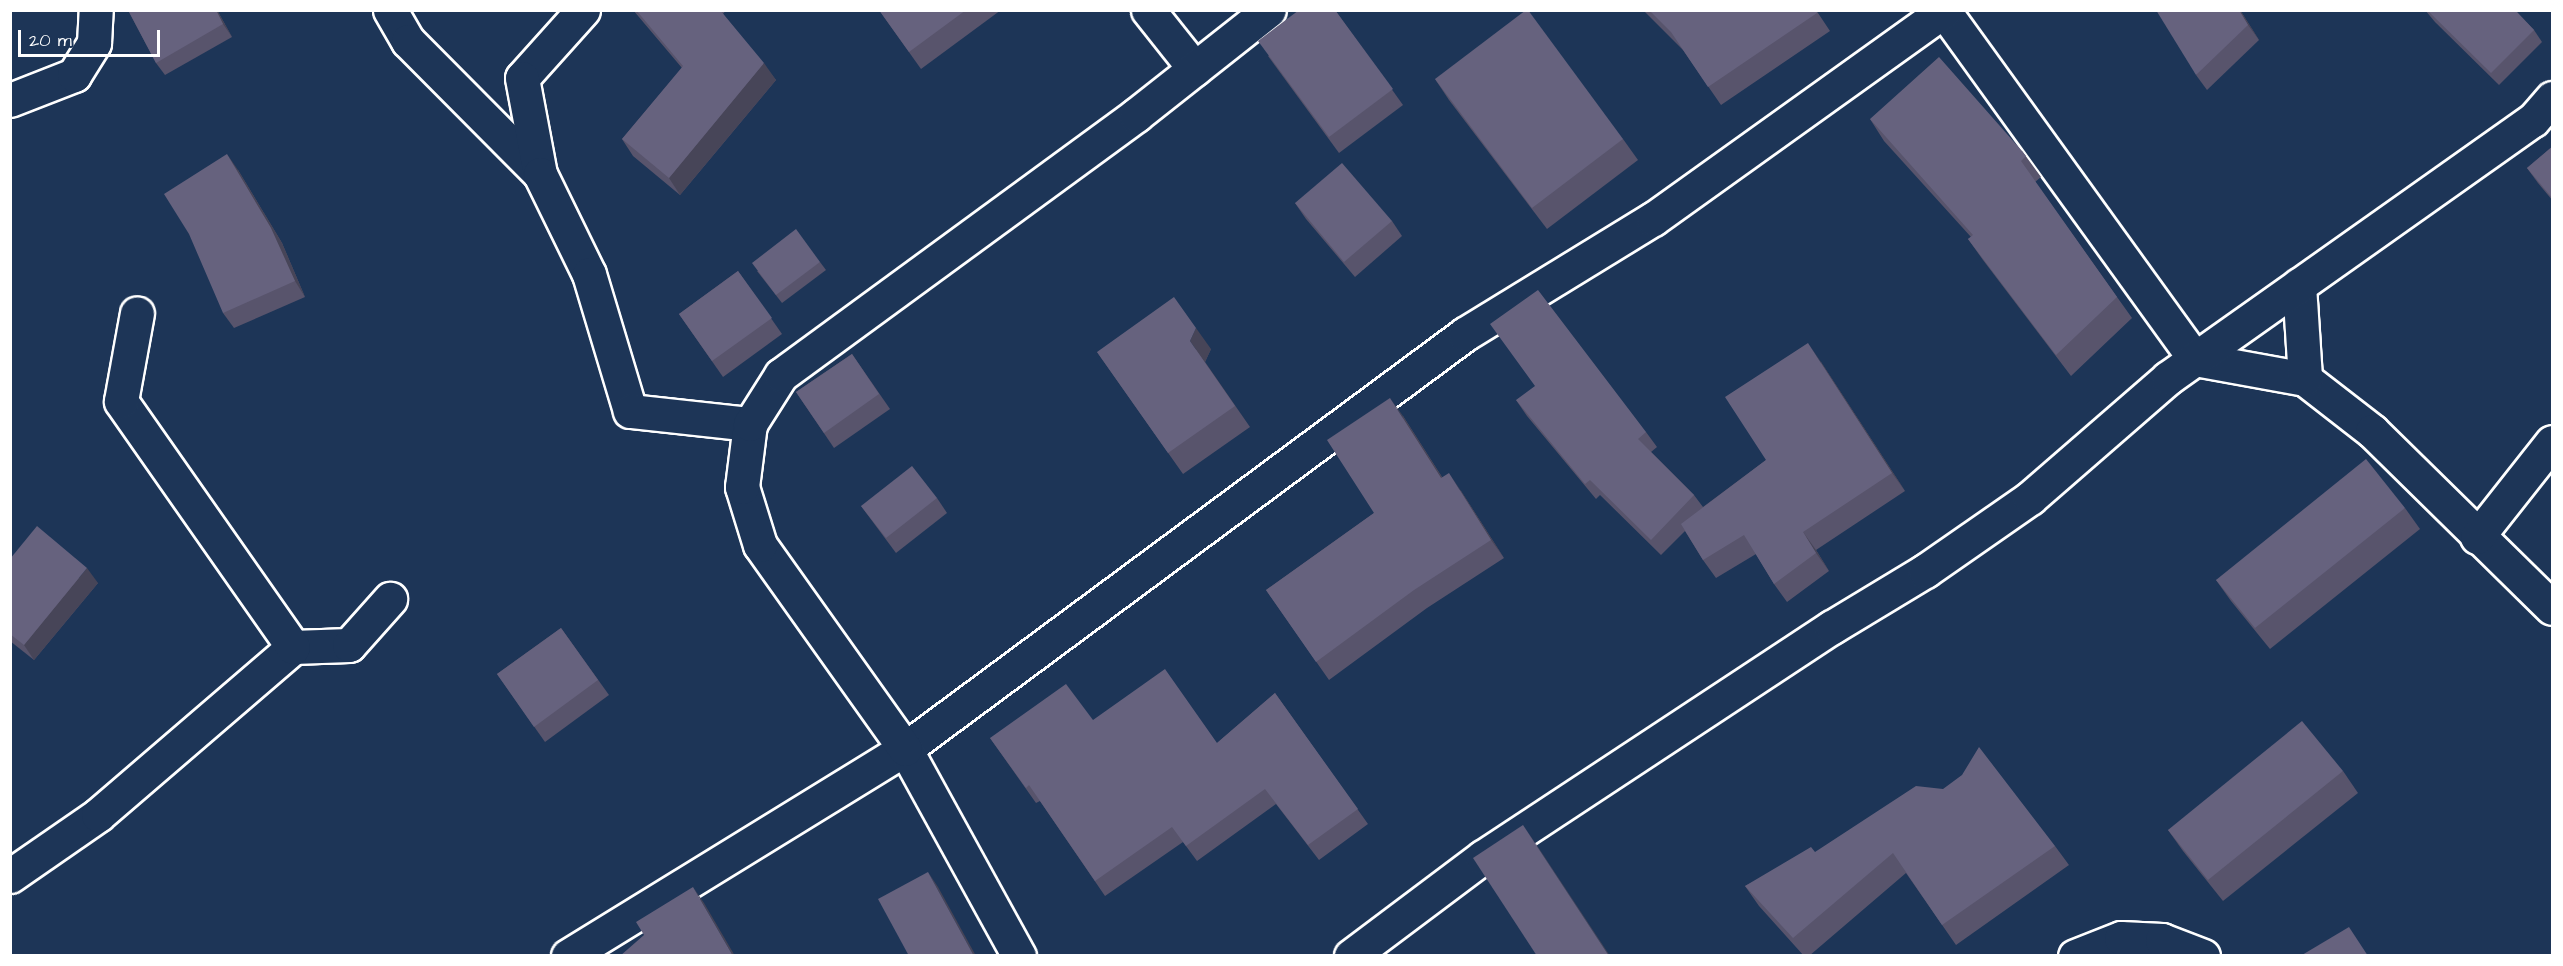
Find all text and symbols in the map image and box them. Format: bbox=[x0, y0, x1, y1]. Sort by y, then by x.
scale bar bbox=[21, 18, 164, 56]
text: 20 m bbox=[29, 28, 72, 53]

